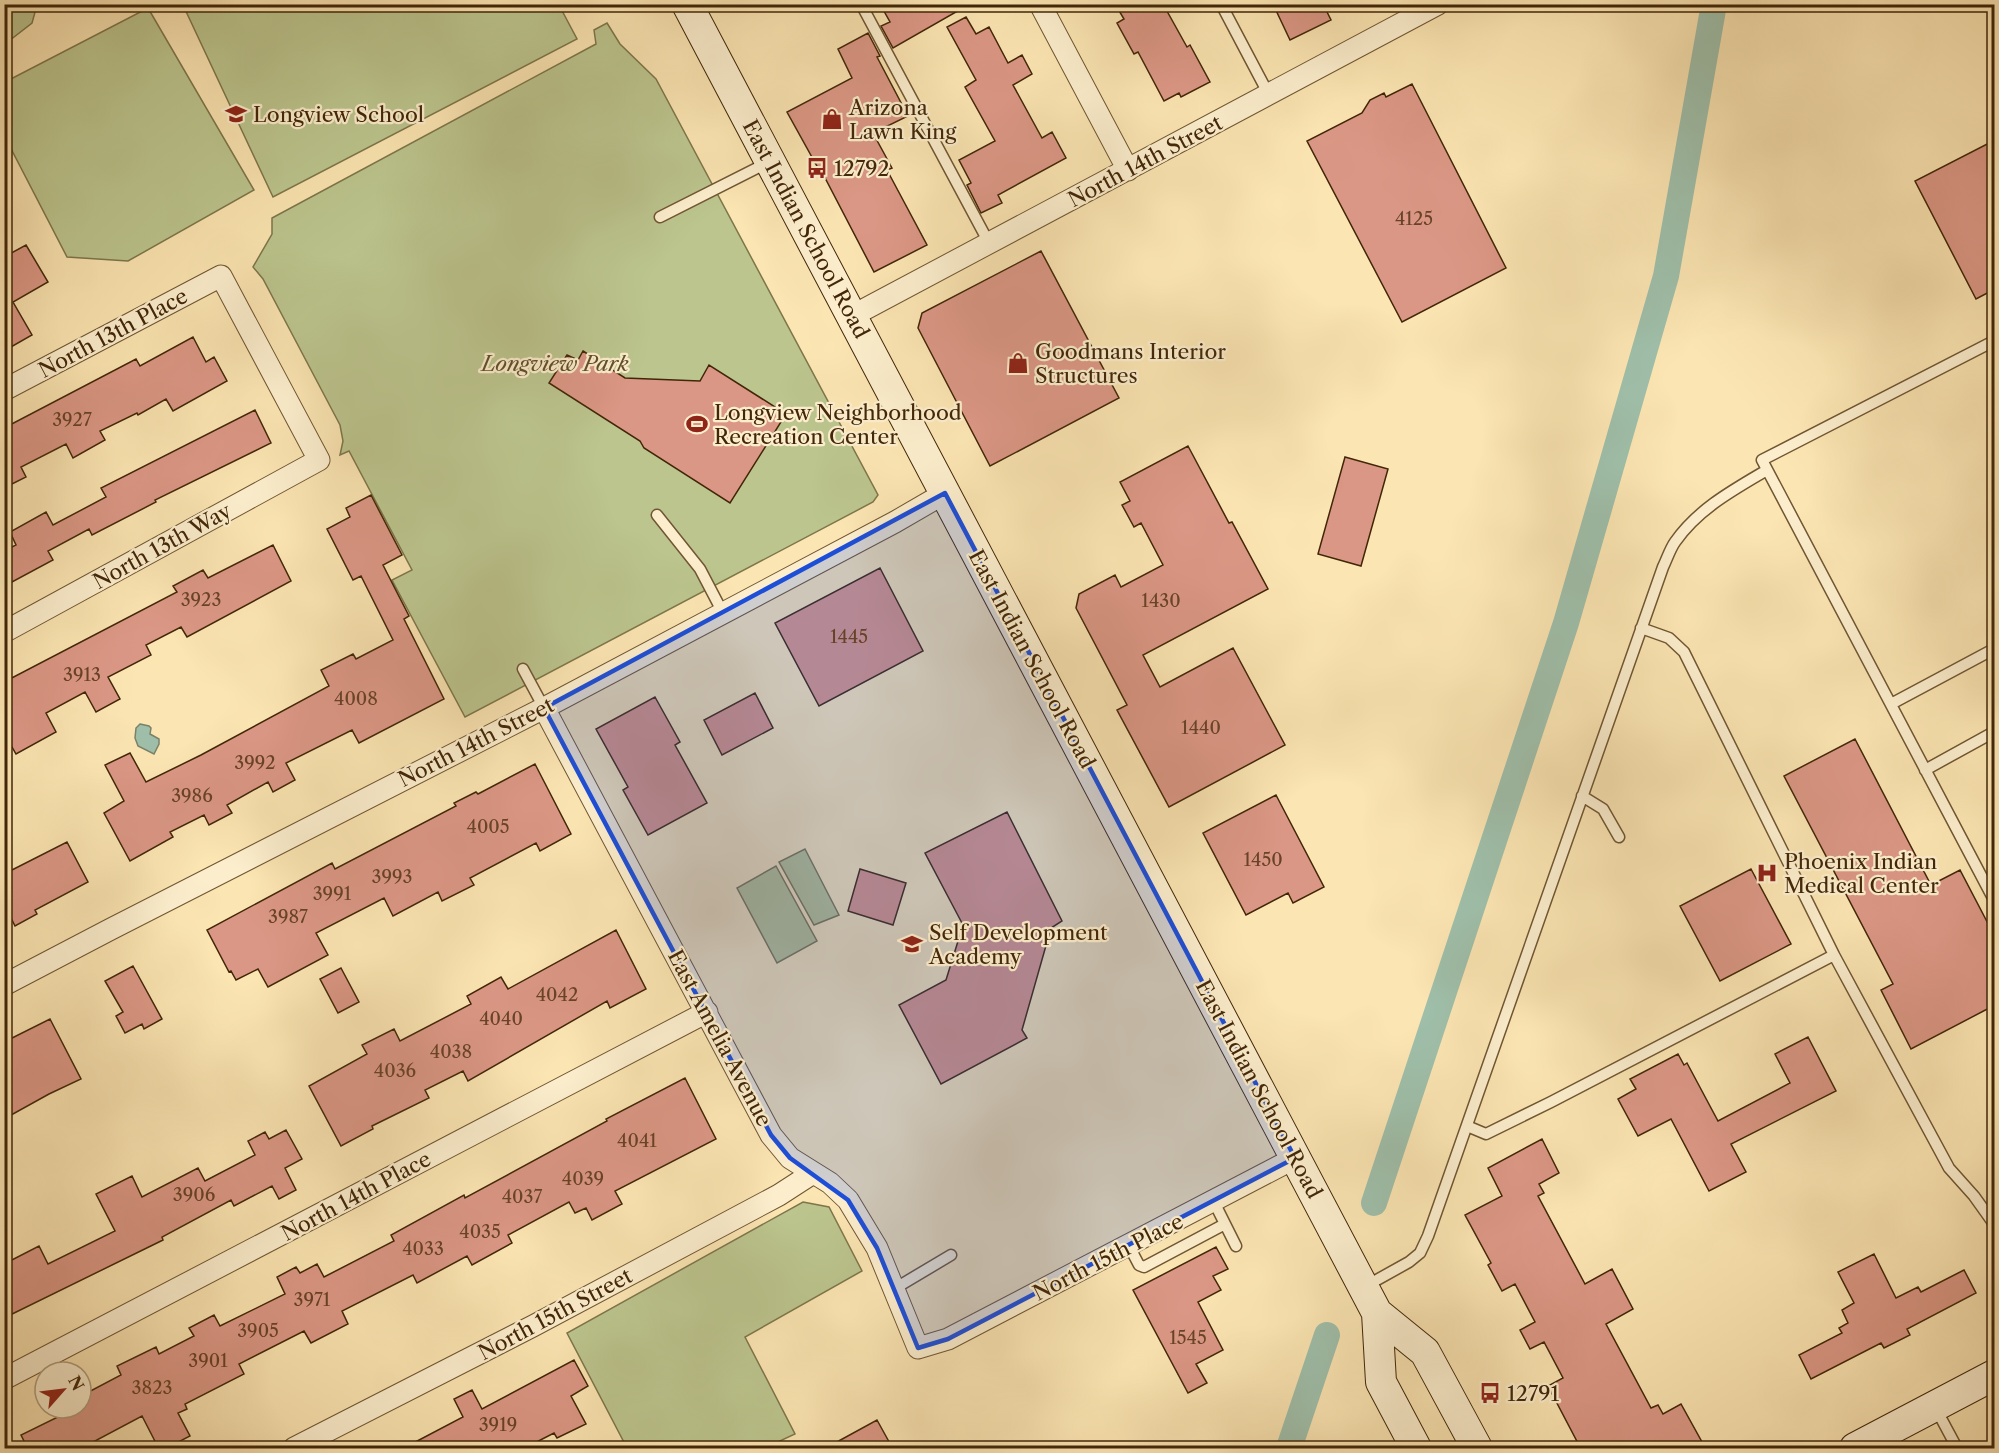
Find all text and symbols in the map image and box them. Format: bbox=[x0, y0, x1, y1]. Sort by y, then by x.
place label: Arizona Lawn King bbox=[848, 95, 957, 144]
school or university icon: Longview School bbox=[224, 102, 248, 126]
place label: Longview School bbox=[253, 102, 424, 127]
shop icon: Arizona Lawn King bbox=[820, 107, 844, 131]
street label: North 14th Street bbox=[1063, 109, 1227, 212]
street label: East Indian School Road bbox=[738, 115, 874, 343]
bus stop icon: 12792 bbox=[805, 156, 829, 180]
place label: 12792 bbox=[834, 156, 890, 181]
house number: 4125 bbox=[1395, 208, 1433, 230]
street label: North 13th Place bbox=[34, 283, 192, 383]
place label: Goodmans Interior Structures bbox=[1035, 339, 1226, 388]
park label: Longview Park bbox=[479, 351, 629, 376]
shop icon: Goodmans Interior Structures bbox=[1006, 351, 1030, 375]
place label: Longview Neighborhood Recreation Center bbox=[714, 400, 962, 449]
house number: 3927 bbox=[52, 409, 92, 431]
sports icon: Longview Neighborhood Recreation Center bbox=[685, 412, 709, 436]
street label: North 13th Way bbox=[89, 498, 236, 594]
street label: East Indian School Road bbox=[964, 545, 1100, 773]
house number: 3923 bbox=[181, 589, 221, 611]
house number: 1430 bbox=[1141, 590, 1181, 612]
house number: 1445 bbox=[830, 626, 868, 648]
house number: 3913 bbox=[63, 664, 101, 686]
house number: 4008 bbox=[334, 688, 378, 710]
street label: North 14th Street bbox=[394, 692, 559, 792]
house number: 1440 bbox=[1181, 717, 1221, 739]
house number: 3992 bbox=[234, 752, 276, 774]
house number: 3986 bbox=[171, 785, 213, 807]
house number: 4005 bbox=[466, 816, 510, 838]
house number: 1450 bbox=[1243, 849, 1283, 871]
place label: Phoenix Indian Medical Center bbox=[1784, 849, 1939, 898]
hospital icon: Phoenix Indian Medical Center bbox=[1755, 861, 1779, 885]
house number: 3993 bbox=[372, 866, 412, 888]
house number: 3991 bbox=[313, 883, 352, 905]
house number: 3987 bbox=[268, 906, 308, 928]
place label: Self Development Academy bbox=[928, 920, 1108, 969]
school or university icon: Self Development Academy bbox=[900, 932, 924, 956]
street label: East Amelia Avenue bbox=[663, 945, 777, 1131]
street label: East Indian School Road bbox=[1191, 975, 1327, 1203]
house number: 4042 bbox=[536, 984, 578, 1006]
house number: 4040 bbox=[479, 1008, 523, 1030]
house number: 4038 bbox=[430, 1041, 472, 1063]
house number: 4036 bbox=[374, 1060, 416, 1082]
house number: 4041 bbox=[617, 1130, 657, 1152]
street label: North 14th Place bbox=[277, 1146, 435, 1246]
house number: 4039 bbox=[562, 1168, 604, 1190]
house number: 3906 bbox=[173, 1184, 215, 1206]
house number: 4037 bbox=[502, 1186, 542, 1208]
street label: North 15th Place bbox=[1029, 1208, 1187, 1306]
house number: 4035 bbox=[459, 1221, 501, 1243]
house number: 4033 bbox=[402, 1238, 444, 1260]
street label: North 15th Street bbox=[474, 1263, 637, 1365]
house number: 3971 bbox=[294, 1289, 331, 1311]
house number: 3905 bbox=[237, 1320, 279, 1342]
house number: 1545 bbox=[1169, 1327, 1207, 1349]
house number: 3901 bbox=[188, 1350, 228, 1372]
north arrow bbox=[33, 1360, 93, 1420]
text: N bbox=[64, 1372, 88, 1394]
house number: 3823 bbox=[132, 1377, 172, 1399]
bus stop icon: 12791 bbox=[1478, 1381, 1502, 1405]
place label: 12791 bbox=[1507, 1381, 1560, 1406]
house number: 3919 bbox=[479, 1414, 517, 1436]

